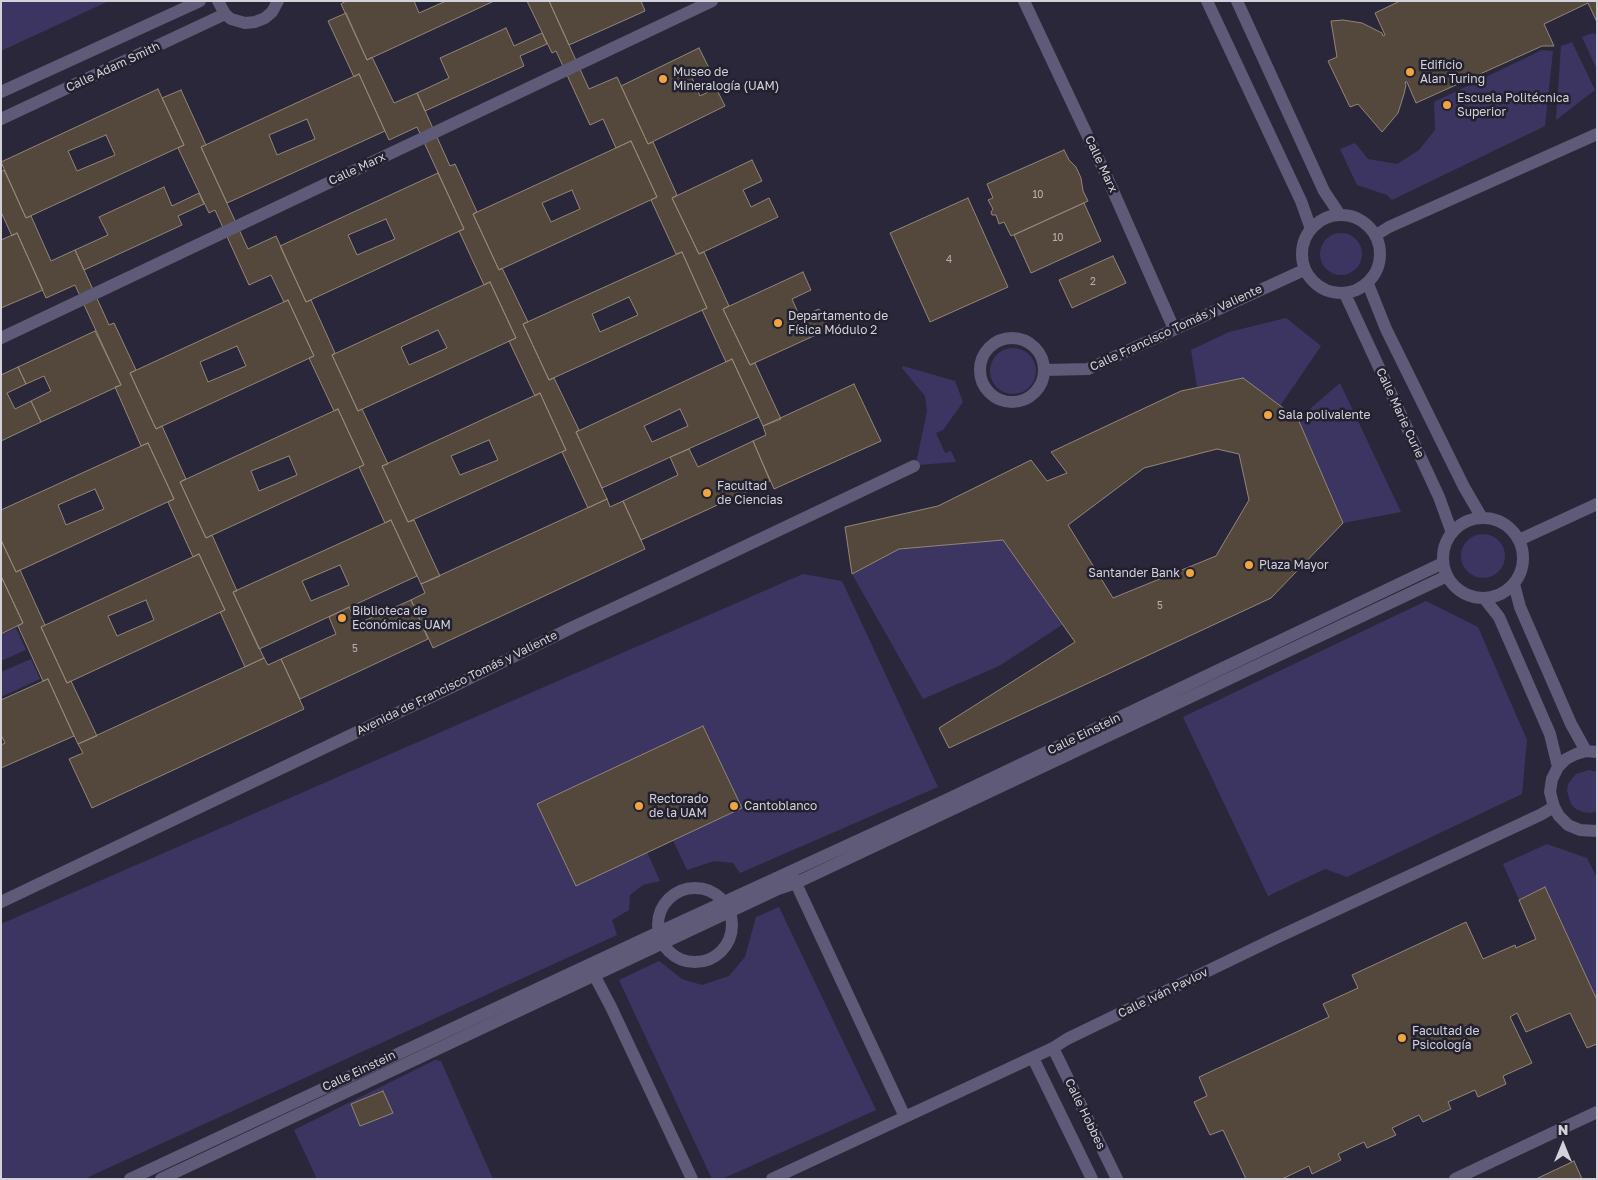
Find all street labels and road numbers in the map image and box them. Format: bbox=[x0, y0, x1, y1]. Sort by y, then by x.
street label: Calle Adam Smith bbox=[64, 39, 162, 95]
street label: Calle Marx bbox=[1082, 133, 1120, 195]
street label: Calle Marx bbox=[326, 150, 388, 188]
street label: Calle Francisco Tomás y Valiente bbox=[1088, 282, 1264, 374]
street label: Calle Marie Curie bbox=[1373, 366, 1427, 460]
street label: Avenida de Francisco Tomás y Valiente bbox=[354, 628, 560, 738]
street label: Calle Einstein bbox=[1045, 710, 1123, 758]
street label: Calle Iván Pavlov bbox=[1116, 965, 1210, 1021]
street label: Calle Einstein bbox=[320, 1048, 398, 1094]
street label: Calle Hobbes bbox=[1062, 1076, 1108, 1152]

